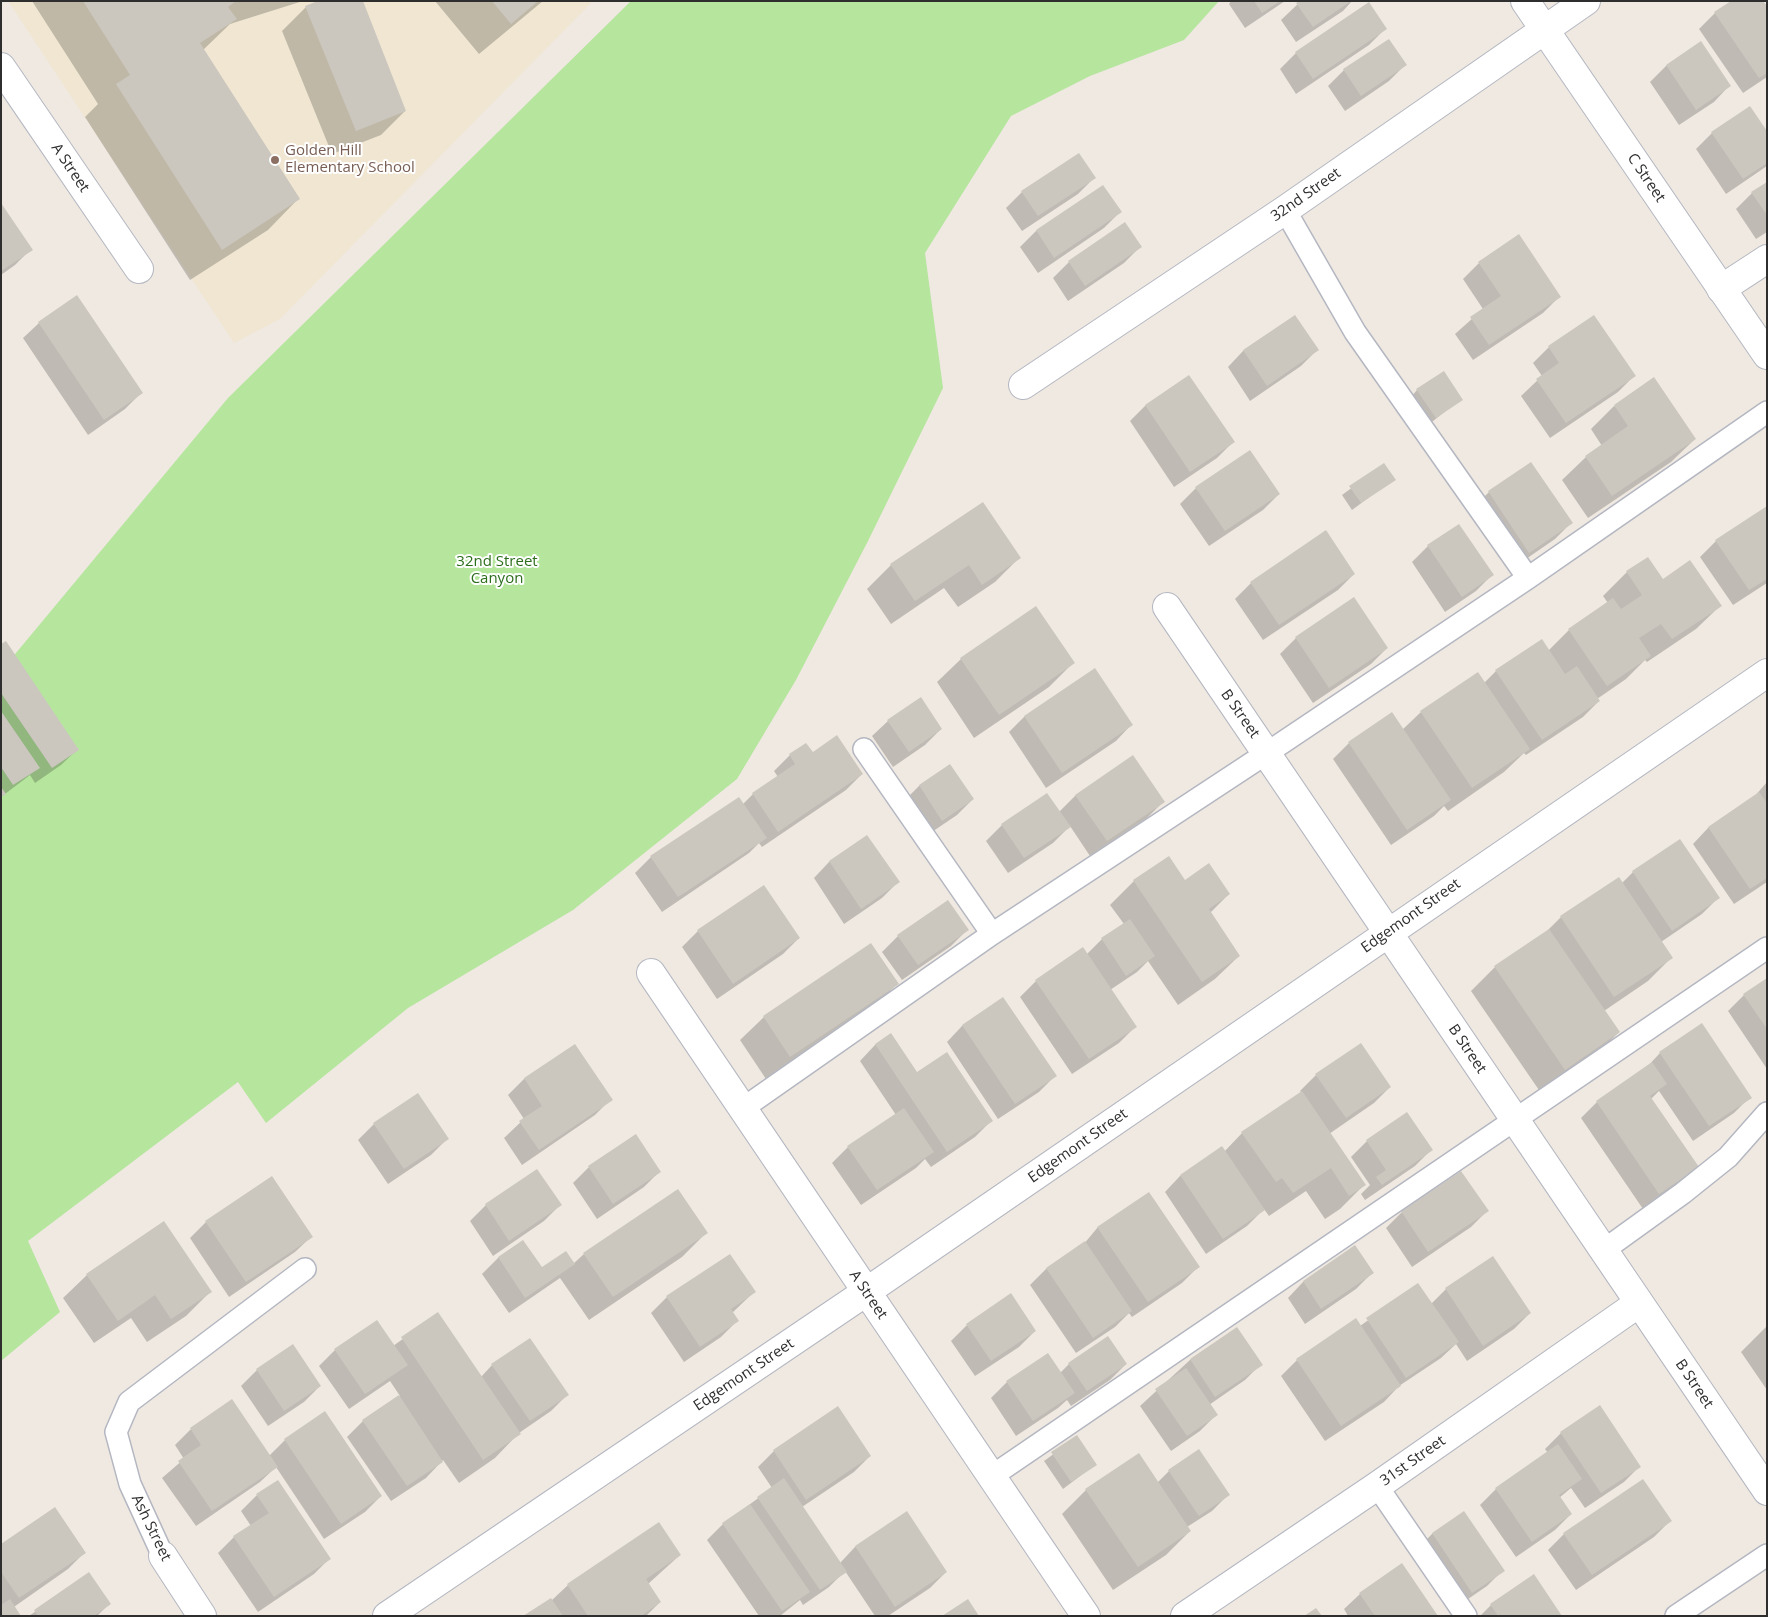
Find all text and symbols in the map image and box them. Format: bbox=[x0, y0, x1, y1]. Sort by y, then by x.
street label: A Street bbox=[47, 140, 93, 196]
place label: Golden Hill Elementary School bbox=[285, 142, 415, 177]
street label: C Street bbox=[1623, 150, 1669, 206]
marker: Golden Hill Elementary School bbox=[269, 154, 281, 166]
street label: 32nd Street bbox=[1268, 164, 1344, 226]
park label: 32nd Street Canyon bbox=[456, 553, 538, 588]
street label: B Street bbox=[1217, 686, 1263, 742]
street label: Edgemont Street bbox=[1358, 875, 1464, 957]
street label: B Street bbox=[1444, 1021, 1490, 1077]
street label: Edgemont Street bbox=[1025, 1105, 1131, 1187]
street label: A Street bbox=[845, 1267, 891, 1323]
street label: Edgemont Street bbox=[690, 1335, 798, 1415]
street label: B Street bbox=[1671, 1356, 1717, 1412]
street label: 31st Street bbox=[1377, 1432, 1449, 1490]
street label: Ash Street bbox=[127, 1492, 175, 1564]

